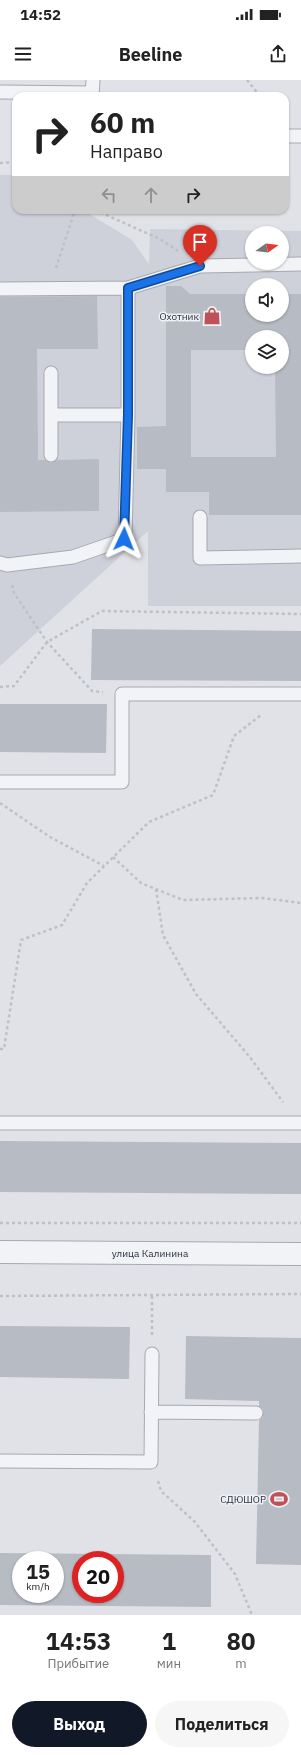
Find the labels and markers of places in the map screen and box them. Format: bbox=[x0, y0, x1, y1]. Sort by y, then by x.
pin bbox=[183, 225, 217, 266]
shop icon: Охотник bbox=[202, 306, 222, 326]
place label: Охотник bbox=[160, 310, 199, 323]
sports icon: СДЮШОР bbox=[269, 1489, 289, 1509]
place label: СДЮШОР bbox=[220, 1493, 266, 1506]

